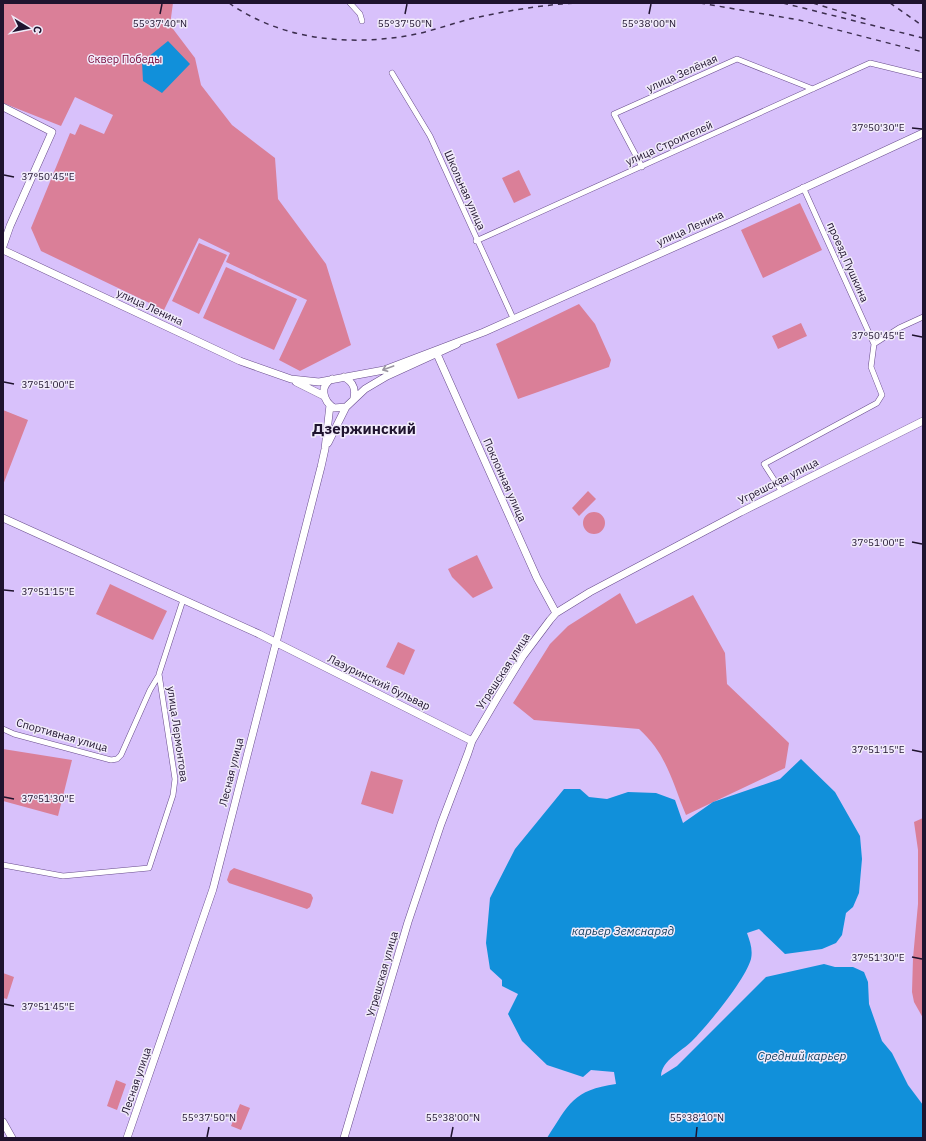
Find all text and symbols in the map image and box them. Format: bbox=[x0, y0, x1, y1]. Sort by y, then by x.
north arrow bbox=[8, 8, 48, 48]
text: 55°37'40"N bbox=[133, 17, 187, 30]
text: 55°37'50"N bbox=[378, 17, 432, 30]
text: 55°38'00"N bbox=[622, 17, 676, 30]
text: С bbox=[30, 25, 45, 34]
street label: улица Зелёная bbox=[644, 51, 720, 95]
park label: Сквер Победы bbox=[88, 52, 162, 66]
street label: улица Строителей bbox=[623, 118, 715, 168]
text: 37°50'30"E bbox=[851, 121, 905, 134]
street label: Школьная улица bbox=[441, 148, 489, 232]
text: 37°50'45"E bbox=[21, 170, 75, 183]
street label: улица Ленина bbox=[654, 207, 726, 249]
street label: проезд Пушкина bbox=[824, 220, 872, 304]
street label: улица Ленина bbox=[114, 285, 186, 329]
text: 37°50'45"E bbox=[851, 329, 905, 342]
one-way arrow bbox=[383, 364, 395, 372]
text: 37°51'00"E bbox=[21, 378, 75, 391]
district label: Дзержинский bbox=[312, 419, 416, 438]
street label: Поклонная улица bbox=[480, 436, 530, 524]
street label: Угрешская улица bbox=[735, 455, 821, 507]
text: 37°51'00"E bbox=[851, 536, 905, 549]
text: 37°51'15"E bbox=[21, 585, 75, 598]
street label: Угрешская улица bbox=[473, 630, 533, 712]
street label: Лазуринский бульвар bbox=[325, 651, 433, 713]
street label: улица Лермонтова bbox=[164, 685, 192, 783]
street label: Спортивная улица bbox=[15, 715, 110, 755]
street label: Лесная улица bbox=[216, 736, 246, 808]
text: 37°51'15"E bbox=[851, 743, 905, 756]
text: 37°51'30"E bbox=[21, 792, 75, 805]
water label: карьер Земснаряд bbox=[572, 923, 674, 938]
street label: Угрешская улица bbox=[363, 929, 401, 1018]
text: 37°51'30"E bbox=[851, 951, 905, 964]
text: 37°51'45"E bbox=[21, 1000, 75, 1013]
street label: Лесная улица bbox=[118, 1045, 154, 1117]
water label: Средний карьер bbox=[758, 1048, 847, 1063]
text: 55°37'50"N bbox=[182, 1111, 236, 1124]
text: 55°38'00"N bbox=[426, 1111, 480, 1124]
text: 55°38'10"N bbox=[670, 1111, 724, 1124]

